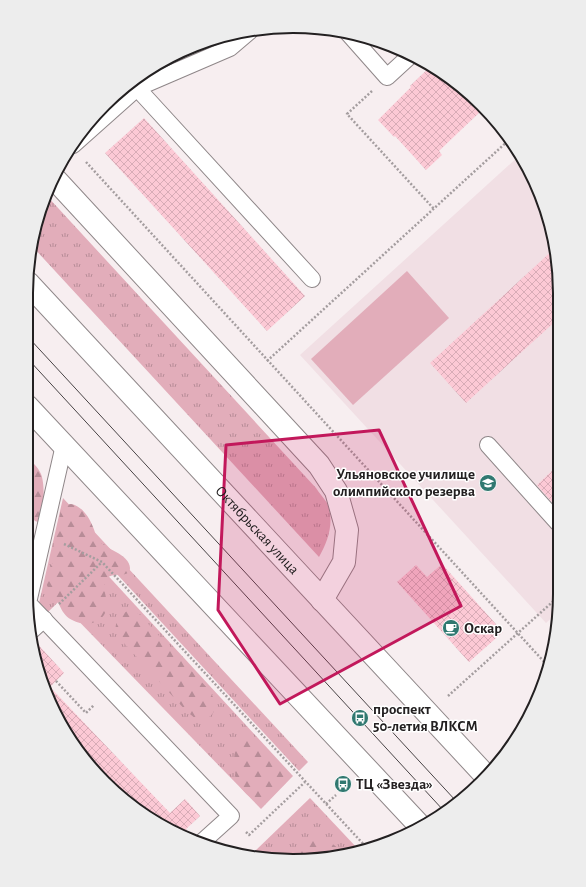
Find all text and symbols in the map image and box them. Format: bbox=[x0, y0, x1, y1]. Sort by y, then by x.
place label: Ульяновское училище олимпийского резерва bbox=[333, 467, 475, 499]
school or university icon: Ульяновское училище олимпийского резерва bbox=[478, 473, 498, 493]
street label: Октябрьская улица bbox=[213, 483, 302, 577]
cafe icon: Оскар bbox=[441, 618, 461, 638]
place label: Оскар bbox=[464, 621, 502, 636]
place label: проспект 50-летия ВЛКСМ bbox=[373, 702, 478, 734]
bus stop icon: проспект 50-летия ВЛКСМ bbox=[350, 708, 370, 728]
bus stop icon: ТЦ «Звезда» bbox=[333, 774, 353, 794]
place label: ТЦ «Звезда» bbox=[356, 777, 433, 792]

